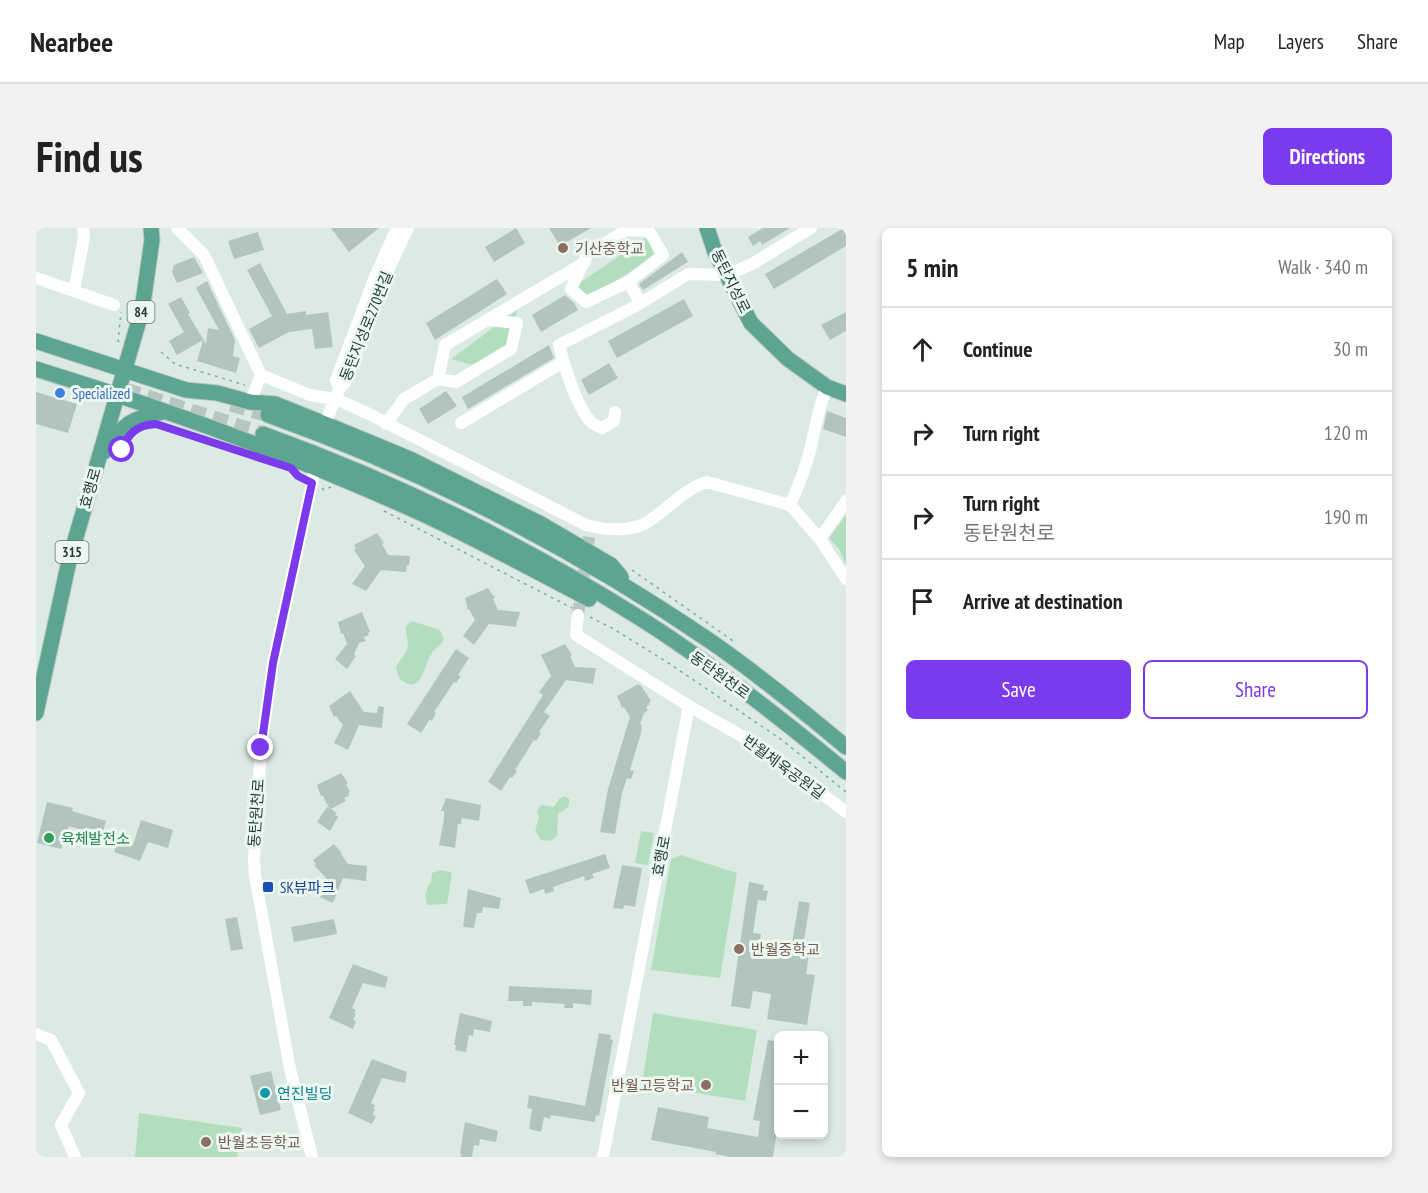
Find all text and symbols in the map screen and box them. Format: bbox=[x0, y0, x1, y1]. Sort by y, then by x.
text: Nearbee bbox=[30, 23, 113, 60]
text: Map bbox=[1214, 28, 1245, 55]
text: Layers bbox=[1278, 28, 1324, 55]
text: Share bbox=[1357, 28, 1398, 55]
button: Directions bbox=[1263, 128, 1392, 185]
text: Find us bbox=[36, 129, 143, 184]
place label: 기산중학교 bbox=[575, 239, 644, 258]
marker: 기산중학교 bbox=[556, 241, 570, 255]
street label: 동탄지성로 bbox=[707, 246, 755, 316]
text: 5 min bbox=[906, 251, 959, 284]
text: Walk · 340 m bbox=[1278, 254, 1368, 280]
street label: 동탄지성로270번길 bbox=[335, 268, 397, 384]
road number: 84 bbox=[128, 301, 154, 323]
icon: ahead bbox=[906, 333, 939, 366]
text: Continue bbox=[963, 335, 1033, 363]
text: 30 m bbox=[1333, 336, 1368, 362]
place label: Specialized bbox=[72, 384, 130, 403]
marker: Specialized bbox=[53, 386, 67, 400]
icon: right bbox=[906, 417, 939, 450]
text: Turn right bbox=[963, 419, 1040, 447]
text: 120 m bbox=[1324, 420, 1368, 446]
route start bbox=[108, 436, 134, 462]
street label: 효행로 bbox=[75, 465, 105, 511]
text: Turn right bbox=[963, 489, 1040, 517]
icon: right bbox=[906, 501, 939, 534]
text: 190 m bbox=[1324, 504, 1368, 530]
text: 동탄원천로 bbox=[963, 520, 1055, 546]
road number: 315 bbox=[56, 541, 88, 563]
icon: arrive bbox=[906, 585, 939, 618]
text: Arrive at destination bbox=[963, 587, 1123, 615]
street label: 동탄원천로 bbox=[686, 647, 754, 703]
button: Save bbox=[906, 660, 1131, 719]
button: Share bbox=[1143, 660, 1368, 719]
street label: 반월체육공원길 bbox=[739, 731, 829, 803]
route end bbox=[247, 734, 273, 760]
street label: 동탄원천로 bbox=[244, 778, 268, 848]
place label: 육체발전소 bbox=[61, 829, 130, 848]
marker: 육체발전소 bbox=[42, 831, 56, 845]
street label: 효행로 bbox=[648, 834, 674, 878]
place label: SK뷰파크 bbox=[280, 878, 335, 897]
marker: SK뷰파크 bbox=[261, 880, 275, 894]
place label: 반월중학교 bbox=[751, 940, 820, 959]
marker: 반월중학교 bbox=[732, 942, 746, 956]
map controls bbox=[774, 1031, 828, 1139]
button: + bbox=[774, 1031, 828, 1085]
place label: 반월고등학교 bbox=[611, 1076, 694, 1095]
marker: 반월고등학교 bbox=[699, 1078, 713, 1092]
place label: 연진빌딩 bbox=[277, 1084, 332, 1103]
button: − bbox=[774, 1085, 828, 1139]
marker: 연진빌딩 bbox=[258, 1086, 272, 1100]
place label: 반월초등학교 bbox=[218, 1133, 301, 1152]
marker: 반월초등학교 bbox=[199, 1135, 213, 1149]

